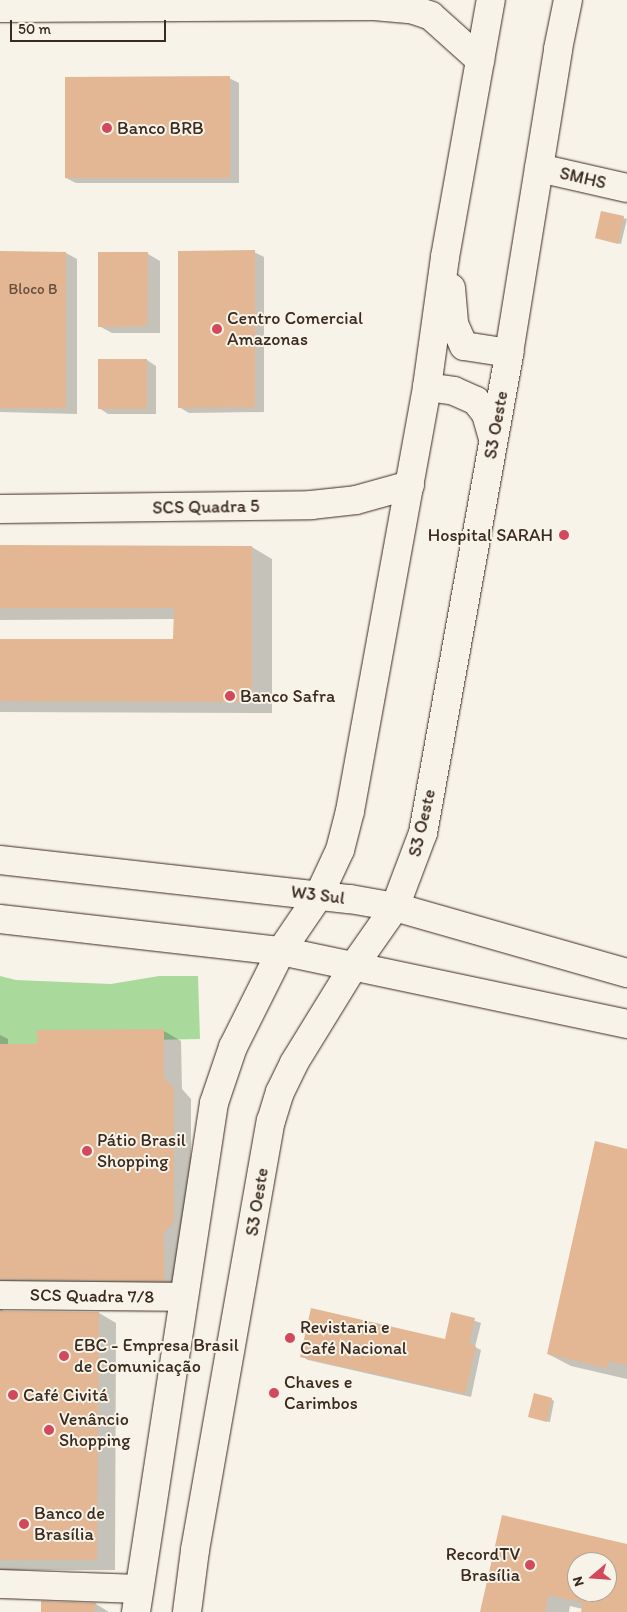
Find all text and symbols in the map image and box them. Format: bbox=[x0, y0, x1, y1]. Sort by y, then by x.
scale bar bbox=[12, 10, 169, 42]
text: 50 m bbox=[18, 20, 51, 38]
place label: Banco BRB bbox=[117, 117, 204, 139]
marker: Banco BRB bbox=[101, 122, 113, 134]
street label: SMHS bbox=[558, 162, 608, 194]
house number: Bloco B bbox=[8, 281, 58, 299]
place label: Centro Comercial Amazonas bbox=[227, 308, 363, 350]
marker: Centro Comercial Amazonas bbox=[211, 323, 223, 335]
street label: S3 Oeste bbox=[479, 389, 513, 461]
street label: SCS Quadra 5 bbox=[152, 495, 260, 519]
place label: Hospital SARAH bbox=[428, 524, 553, 546]
marker: Hospital SARAH bbox=[557, 528, 571, 542]
place label: Banco Safra bbox=[240, 685, 334, 707]
marker: Banco Safra bbox=[224, 690, 236, 702]
street label: S3 Oeste bbox=[404, 787, 440, 859]
street label: W3 Sul bbox=[290, 881, 346, 909]
place label: Pátio Brasil Shopping bbox=[97, 1130, 186, 1172]
marker: Pátio Brasil Shopping bbox=[81, 1145, 93, 1157]
street label: S3 Oeste bbox=[241, 1166, 273, 1238]
street label: SCS Quadra 7/8 bbox=[30, 1284, 154, 1308]
place label: Revistaria e Café Nacional bbox=[300, 1317, 408, 1360]
marker: Revistaria e Café Nacional bbox=[284, 1332, 296, 1344]
place label: EBC - Empresa Brasil de Comunicação bbox=[74, 1335, 239, 1378]
marker: EBC - Empresa Brasil de Comunicação bbox=[58, 1350, 70, 1362]
place label: Chaves e Carimbos bbox=[284, 1372, 358, 1415]
place label: Café Civitá bbox=[23, 1384, 108, 1406]
marker: Chaves e Carimbos bbox=[268, 1387, 280, 1399]
marker: Café Civitá bbox=[7, 1389, 19, 1401]
place label: Venâncio Shopping bbox=[59, 1409, 130, 1452]
marker: Venâncio Shopping bbox=[43, 1424, 55, 1436]
place label: Banco de Brasília bbox=[34, 1503, 105, 1546]
marker: Banco de Brasília bbox=[18, 1518, 30, 1530]
place label: RecordTV Brasília bbox=[446, 1544, 520, 1586]
north arrow bbox=[567, 1552, 617, 1602]
marker: RecordTV Brasília bbox=[524, 1559, 536, 1571]
text: N bbox=[569, 1574, 588, 1589]

